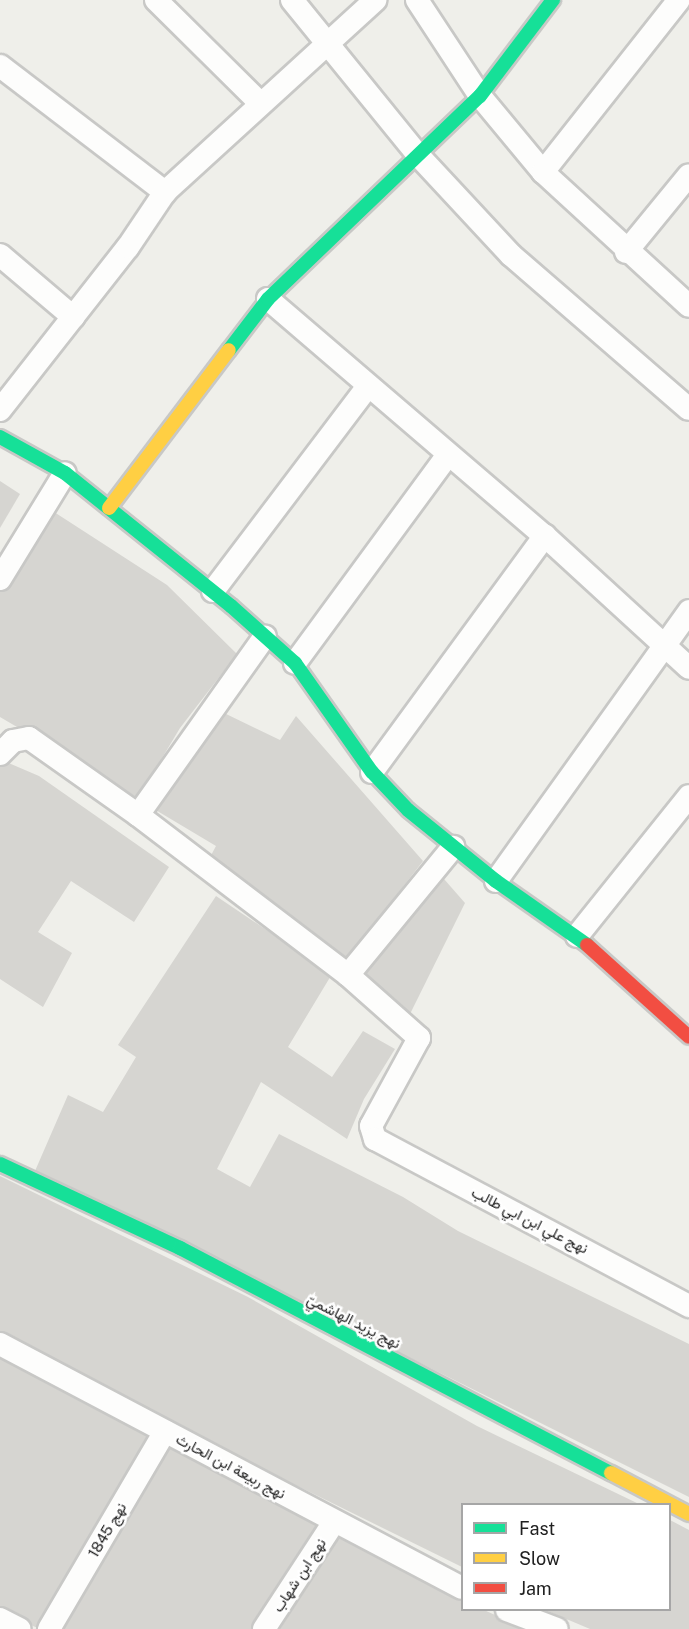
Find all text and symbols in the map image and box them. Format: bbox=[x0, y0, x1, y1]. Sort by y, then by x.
street label: نهج علي ابن ابي طالب bbox=[469, 1183, 591, 1257]
street label: نهج يزيد الهاشميّ bbox=[304, 1290, 404, 1352]
street label: نهج ربيعة ابن الحارث bbox=[173, 1429, 289, 1503]
street label: نهج 1845 bbox=[84, 1499, 130, 1561]
legend bbox=[461, 1503, 671, 1611]
text: Fast bbox=[519, 1518, 555, 1539]
street label: نهج ابن شهاب bbox=[268, 1535, 330, 1615]
text: Slow bbox=[519, 1548, 560, 1569]
text: Jam bbox=[519, 1578, 552, 1599]

